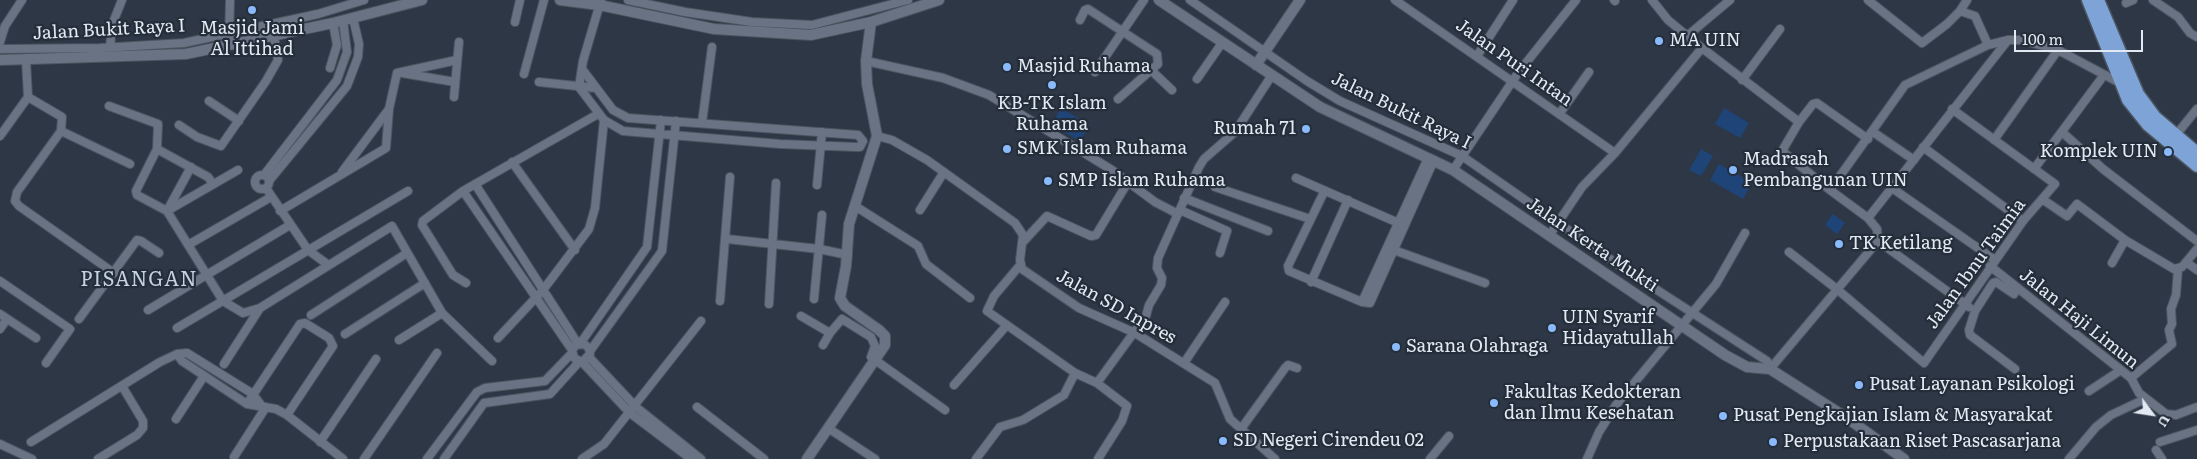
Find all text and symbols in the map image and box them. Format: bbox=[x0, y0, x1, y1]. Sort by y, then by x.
marker: Masjid Jami Al Ittihad bbox=[246, 4, 258, 16]
street label: Jalan Bukit Raya I bbox=[32, 15, 186, 45]
street label: Jalan Puri Intan bbox=[1451, 15, 1577, 111]
place label: Masjid Jami Al Ittihad bbox=[200, 18, 304, 60]
scale bar bbox=[2017, 20, 2146, 52]
text: 100 m bbox=[2022, 27, 2063, 50]
place label: MA UIN bbox=[1669, 30, 1741, 52]
marker: MA UIN bbox=[1653, 35, 1665, 47]
place label: Masjid Ruhama bbox=[1017, 56, 1151, 78]
marker: Masjid Ruhama bbox=[1001, 61, 1013, 73]
street label: Jalan Bukit Raya I bbox=[1328, 68, 1474, 154]
marker: KB-TK Islam Ruhama bbox=[1046, 79, 1058, 91]
place label: KB-TK Islam Ruhama bbox=[997, 93, 1107, 136]
place label: Rumah 71 bbox=[1213, 118, 1296, 140]
marker: Rumah 71 bbox=[1300, 123, 1312, 135]
place label: SMK Islam Ruhama bbox=[1017, 138, 1187, 160]
place label: Komplek UIN bbox=[2040, 141, 2158, 163]
marker: SMK Islam Ruhama bbox=[1001, 143, 1013, 155]
marker: Komplek UIN bbox=[2162, 146, 2174, 158]
place label: Madrasah Pembangunan UIN bbox=[1743, 149, 1908, 192]
marker: Madrasah Pembangunan UIN bbox=[1727, 164, 1739, 176]
place label: SMP Islam Ruhama bbox=[1058, 170, 1225, 192]
marker: SMP Islam Ruhama bbox=[1042, 175, 1054, 187]
street label: Jalan Kerta Mukti bbox=[1522, 193, 1662, 297]
street label: Jalan Ibnu Taimia bbox=[1922, 195, 2030, 333]
place label: TK Ketilang bbox=[1849, 233, 1953, 255]
marker: TK Ketilang bbox=[1833, 238, 1845, 250]
street label: Jalan Haji Limun bbox=[2015, 264, 2143, 374]
street label: Jalan SD Inpres bbox=[1052, 265, 1180, 349]
district label: PISANGAN bbox=[79, 268, 199, 292]
place label: UIN Syarif Hidayatullah bbox=[1562, 307, 1674, 350]
marker: UIN Syarif Hidayatullah bbox=[1546, 322, 1558, 334]
place label: Sarana Olahraga bbox=[1406, 336, 1548, 358]
marker: Sarana Olahraga bbox=[1390, 341, 1402, 353]
place label: Pusat Layanan Psikologi bbox=[1869, 374, 2075, 396]
marker: Pusat Layanan Psikologi bbox=[1853, 379, 1865, 391]
place label: Fakultas Kedokteran dan Ilmu Kesehatan bbox=[1504, 382, 1681, 424]
north arrow bbox=[2127, 389, 2177, 439]
marker: Fakultas Kedokteran dan Ilmu Kesehatan bbox=[1488, 397, 1500, 409]
place label: Pusat Pengkajian Islam & Masyarakat bbox=[1733, 405, 2053, 427]
marker: Pusat Pengkajian Islam & Masyarakat bbox=[1717, 410, 1729, 422]
text: U bbox=[2153, 412, 2176, 432]
place label: SD Negeri Cirendeu 02 bbox=[1233, 430, 1424, 452]
place label: Perpustakaan Riset Pascasarjana bbox=[1783, 431, 2061, 453]
marker: SD Negeri Cirendeu 02 bbox=[1217, 435, 1229, 447]
marker: Perpustakaan Riset Pascasarjana bbox=[1767, 436, 1779, 448]

